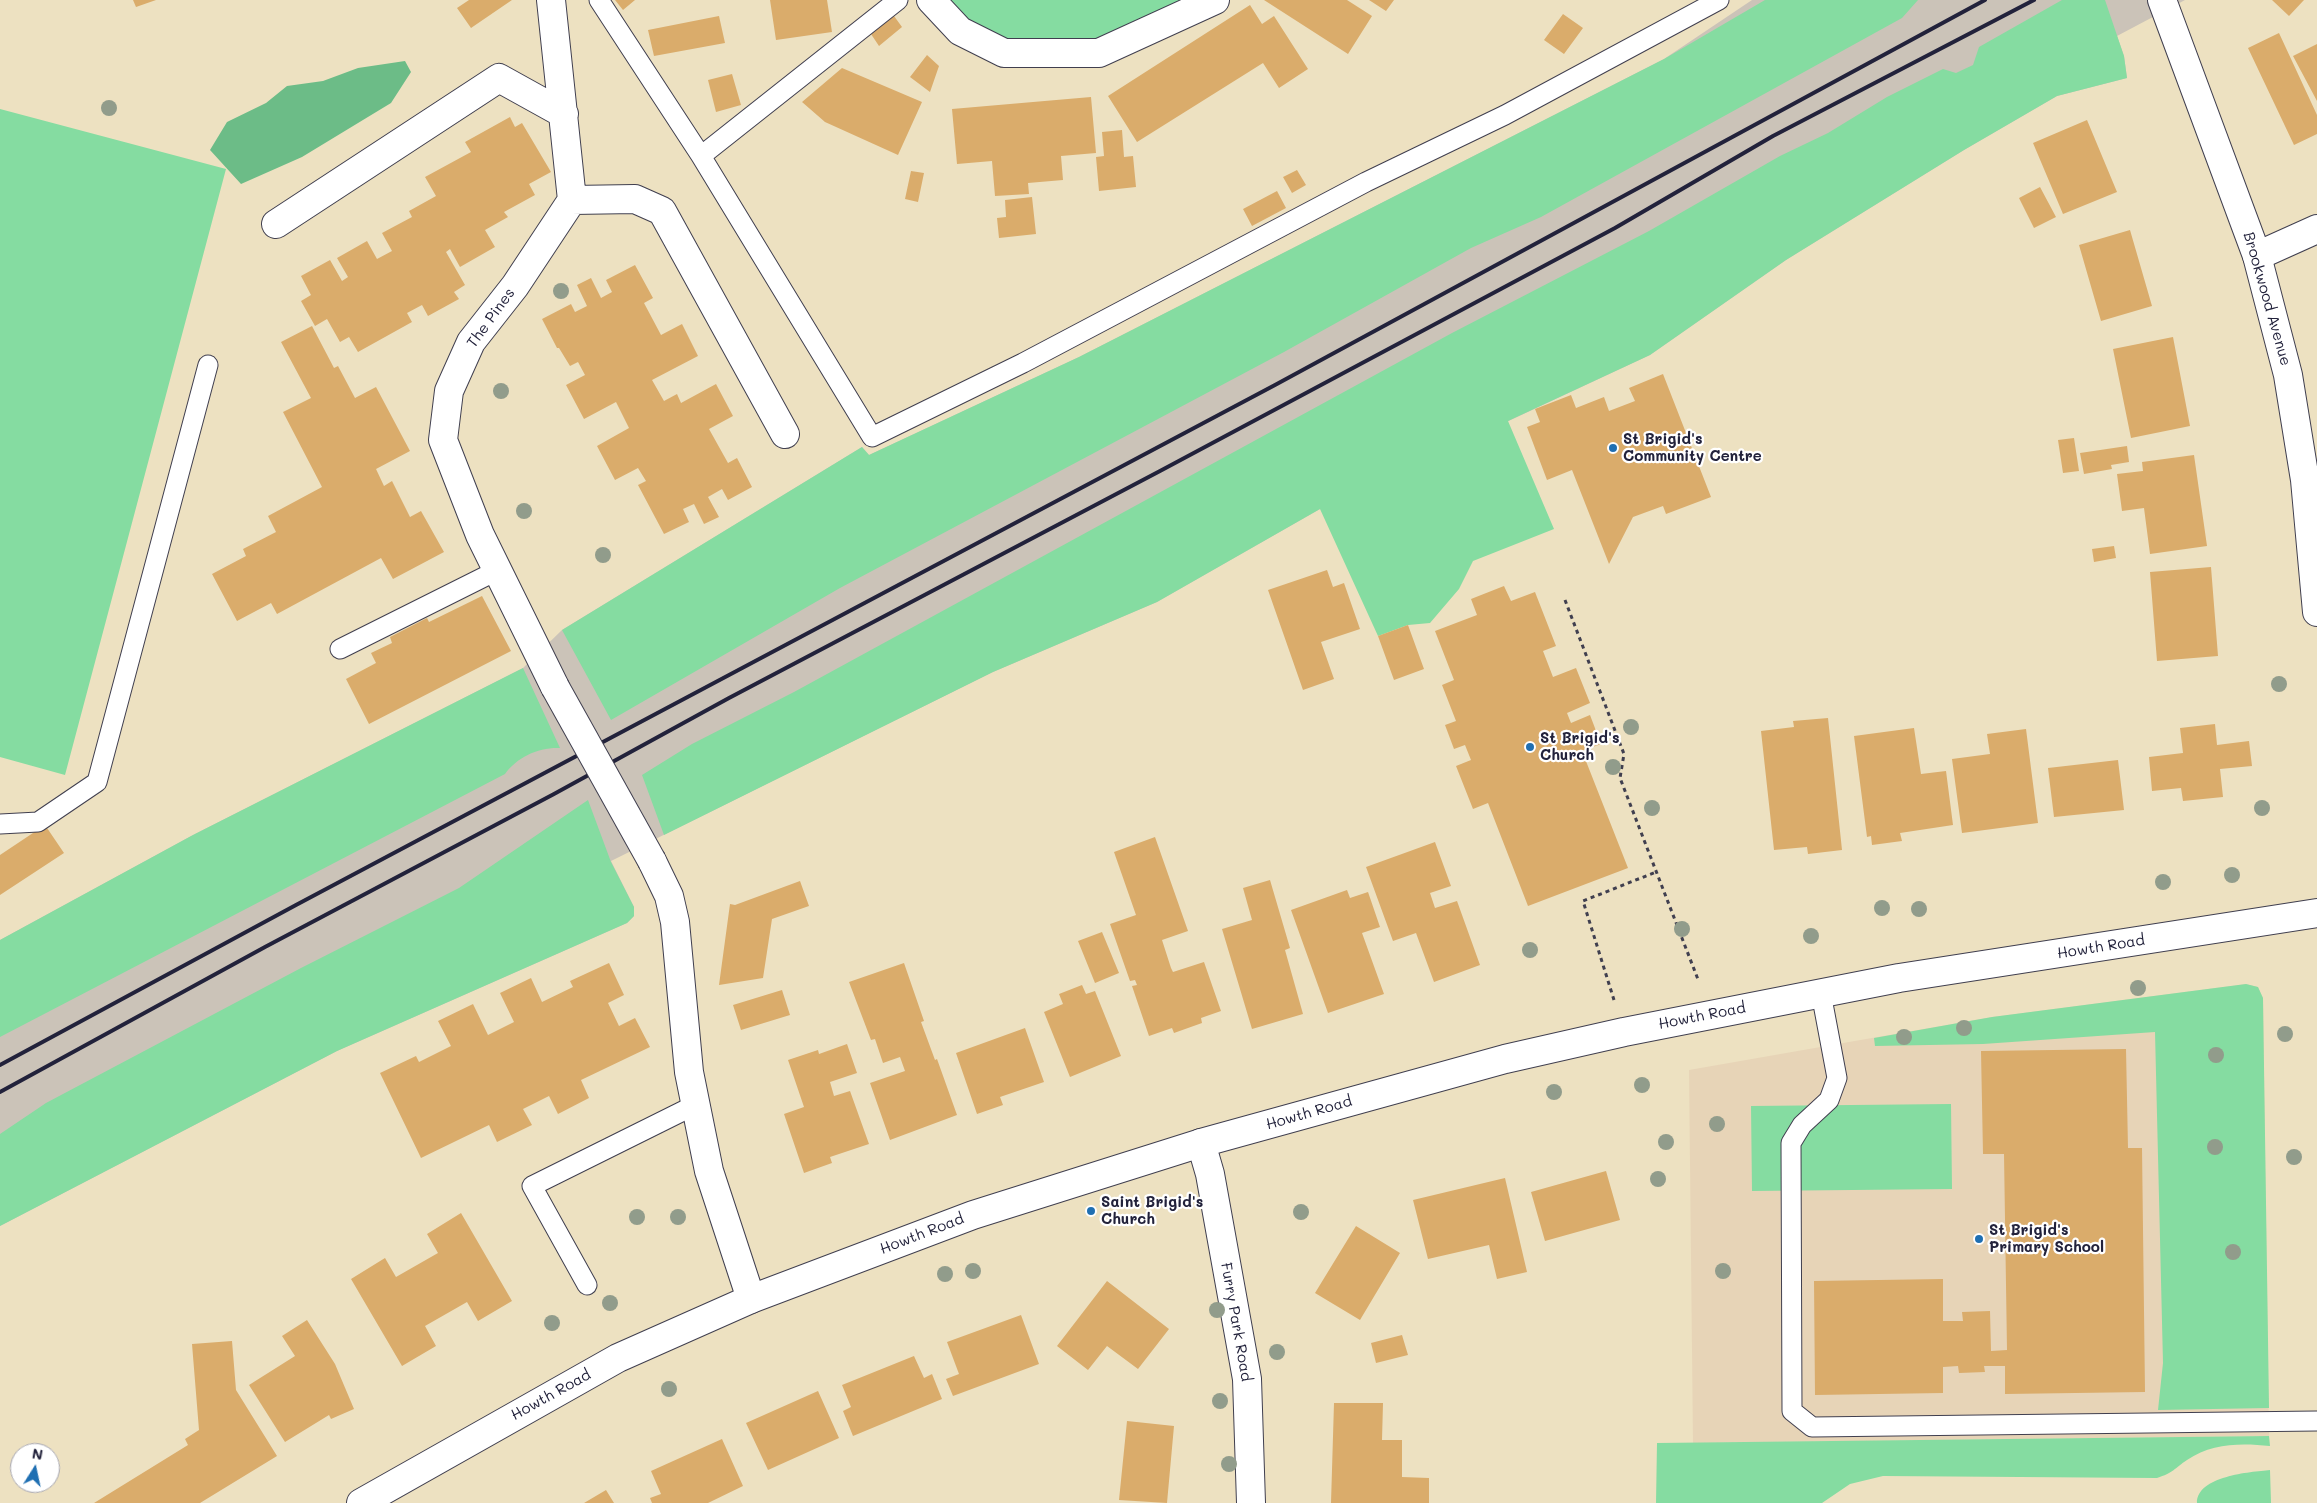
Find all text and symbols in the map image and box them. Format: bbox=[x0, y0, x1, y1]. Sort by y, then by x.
street label: Brookwood Avenue bbox=[2239, 230, 2295, 368]
street label: The Pines bbox=[463, 285, 519, 351]
place label: St Brigid's Community Centre bbox=[1623, 430, 1762, 465]
marker: St Brigid's Community Centre bbox=[1607, 442, 1619, 454]
place label: St Brigid's Church bbox=[1540, 729, 1620, 764]
marker: St Brigid's Church bbox=[1524, 741, 1536, 753]
street label: Howth Road bbox=[2056, 931, 2146, 963]
street label: Howth Road bbox=[1657, 999, 1747, 1033]
street label: Howth Road bbox=[1264, 1092, 1354, 1134]
place label: Saint Brigid's Church bbox=[1101, 1193, 1203, 1228]
marker: Saint Brigid's Church bbox=[1085, 1205, 1097, 1217]
street label: Howth Road bbox=[877, 1210, 967, 1258]
place label: St Brigid's Primary School bbox=[1989, 1221, 2104, 1256]
marker: St Brigid's Primary School bbox=[1973, 1233, 1985, 1245]
street label: Furry Park Road bbox=[1217, 1261, 1255, 1383]
street label: Howth Road bbox=[508, 1366, 594, 1424]
north arrow bbox=[10, 1443, 60, 1493]
text: N bbox=[31, 1443, 44, 1464]

